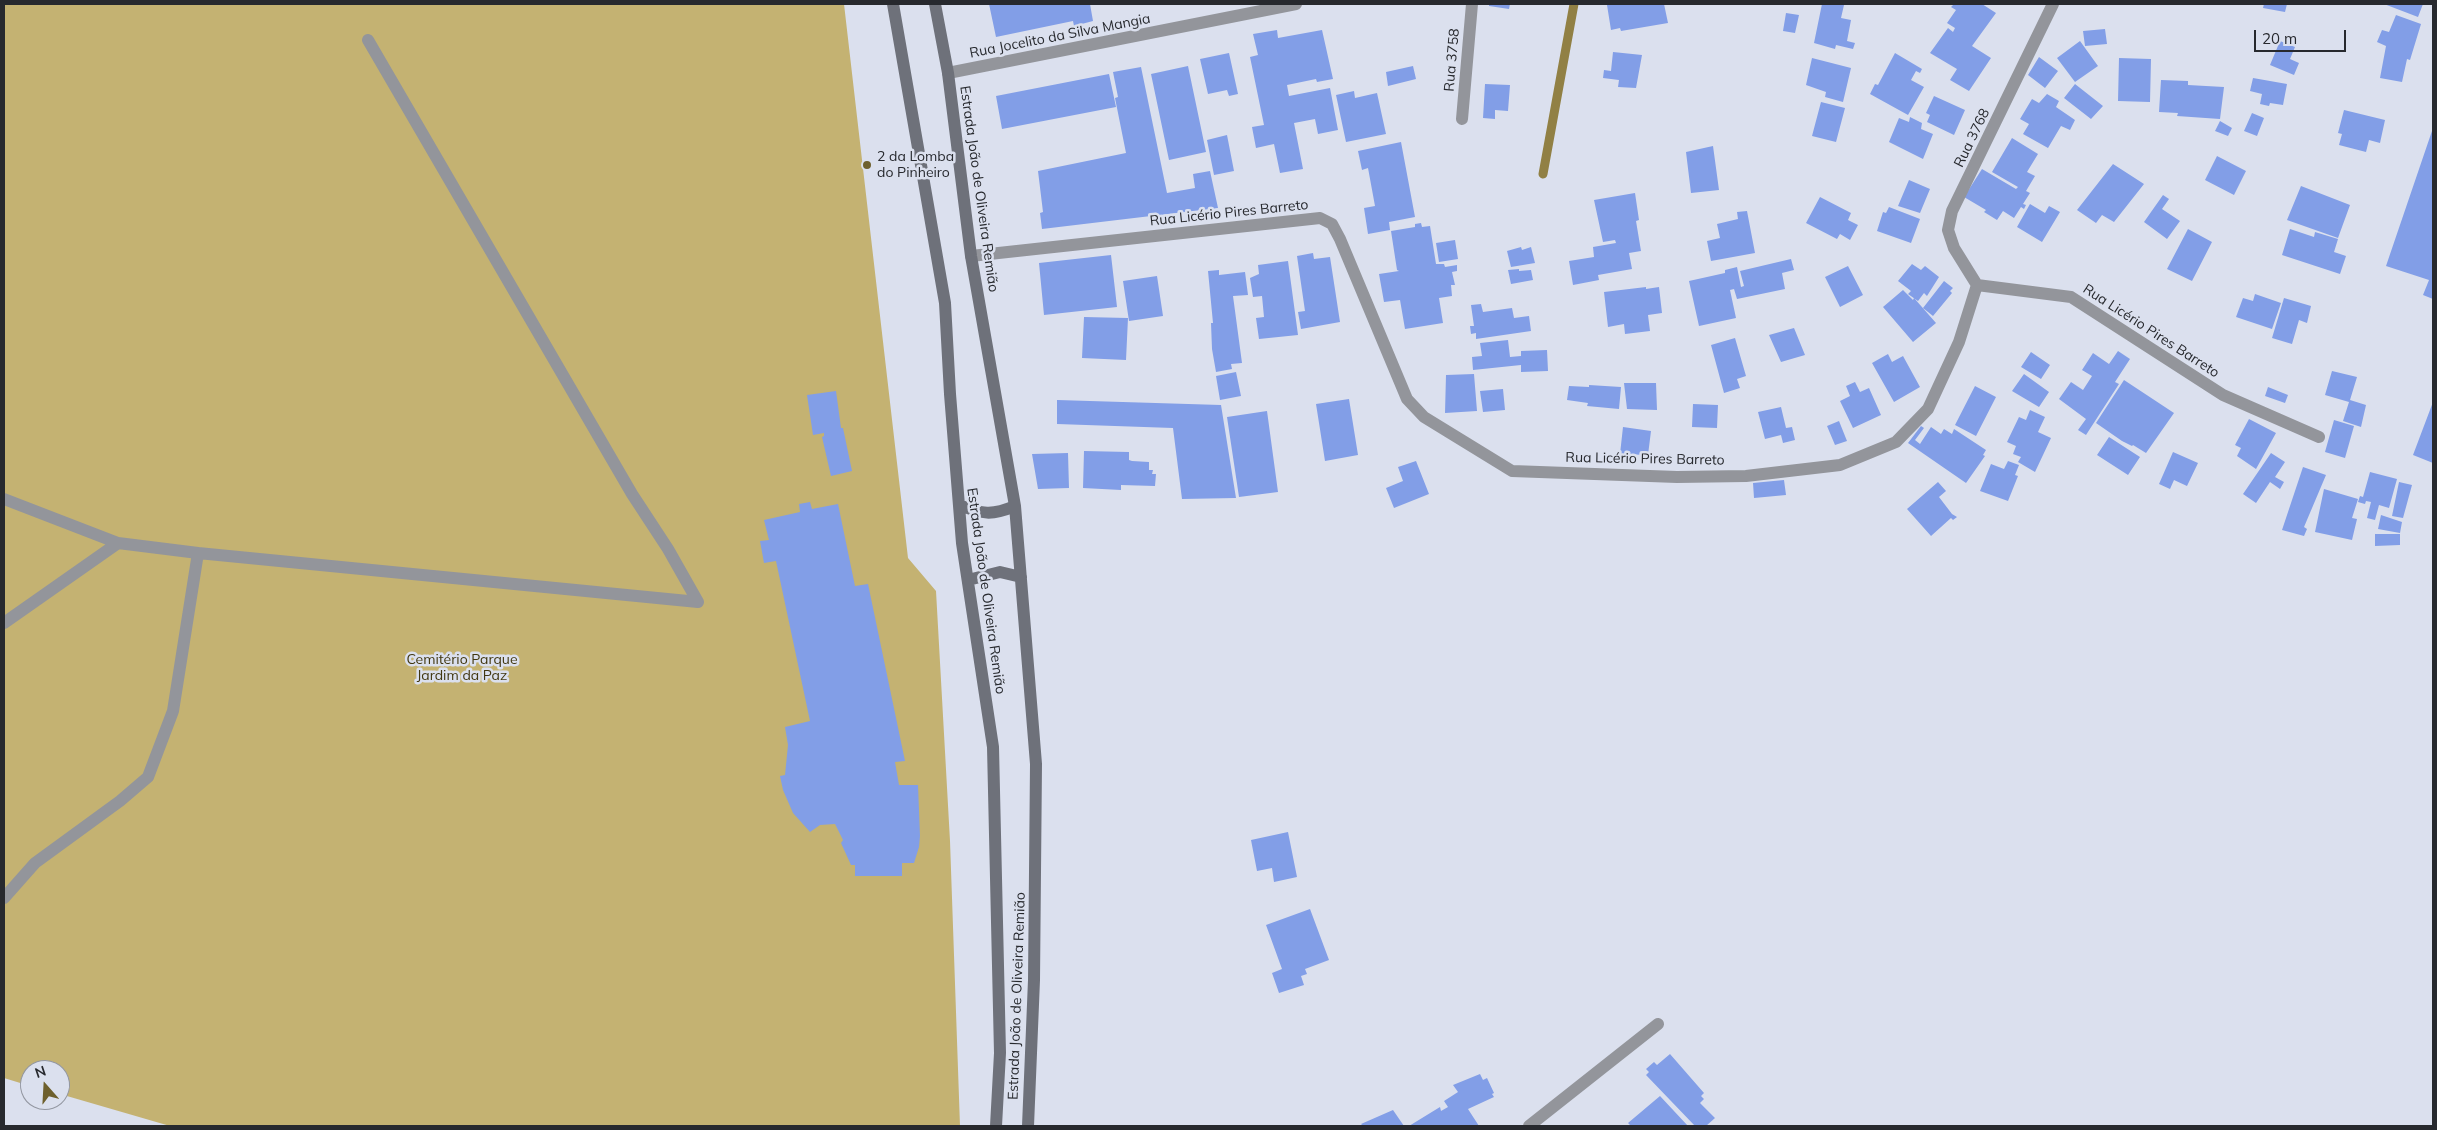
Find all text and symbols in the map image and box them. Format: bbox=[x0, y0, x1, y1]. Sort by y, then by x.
street label: Rua Jocelito da Silva Mangia bbox=[968, 10, 1152, 62]
scale bar bbox=[2257, 20, 2350, 52]
street label: Rua 3758 bbox=[1441, 28, 1463, 92]
text: 20 m bbox=[2262, 29, 2297, 48]
street label: Estrada João de Oliveira Remião bbox=[956, 85, 1002, 293]
street label: Rua 3768 bbox=[1951, 106, 1993, 170]
place label: 2 da Lomba do Pinheiro bbox=[877, 149, 954, 182]
marker: 2 da Lomba do Pinheiro bbox=[861, 159, 873, 171]
street label: Rua Licério Pires Barreto bbox=[1149, 196, 1309, 230]
street label: Rua Licério Pires Barreto bbox=[2080, 281, 2222, 381]
street label: Rua Licério Pires Barreto bbox=[1565, 449, 1725, 469]
street label: Estrada João de Oliveira Remião bbox=[963, 487, 1009, 695]
park label: Cemitério Parque Jardim da Paz bbox=[406, 652, 518, 684]
street label: Estrada João de Oliveira Remião bbox=[1005, 892, 1029, 1100]
north arrow bbox=[20, 1060, 70, 1110]
text: N bbox=[33, 1062, 48, 1082]

